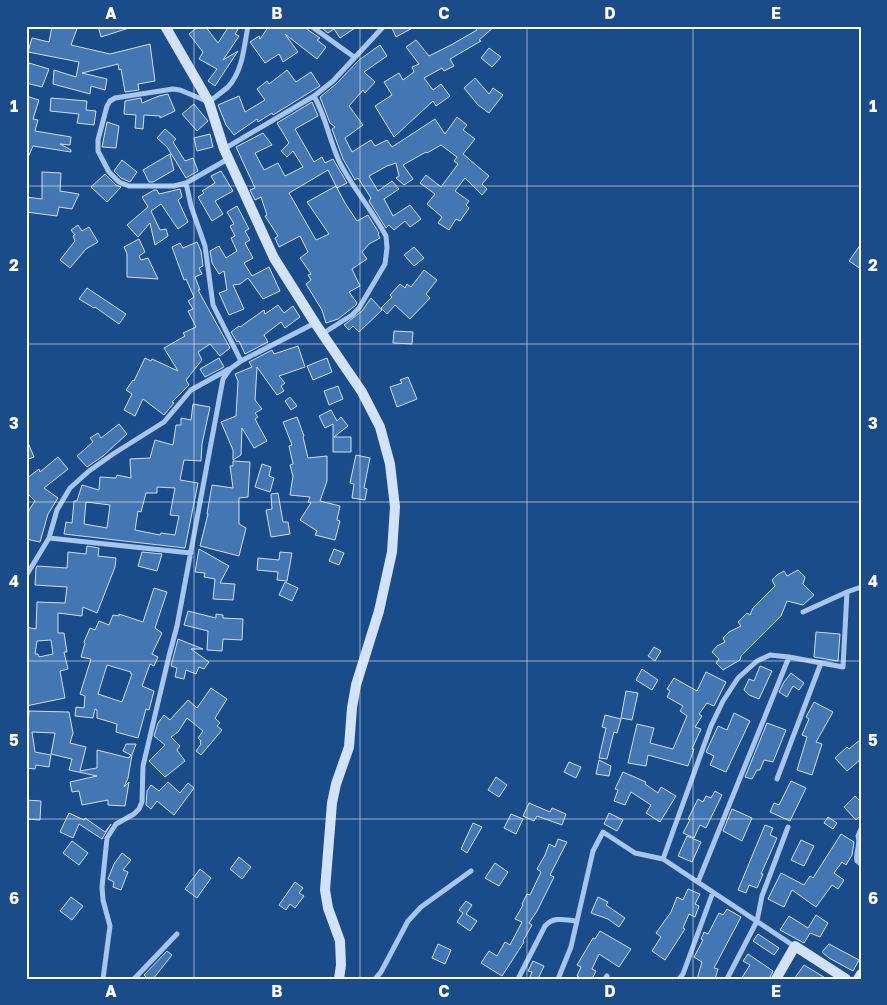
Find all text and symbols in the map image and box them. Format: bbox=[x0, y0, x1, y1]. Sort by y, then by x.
text: A bbox=[105, 3, 117, 23]
text: B bbox=[271, 3, 283, 23]
text: C bbox=[438, 3, 450, 23]
text: D bbox=[604, 3, 616, 23]
text: E bbox=[771, 3, 781, 23]
text: 1 bbox=[10, 96, 18, 116]
text: 1 bbox=[869, 96, 877, 116]
text: 2 bbox=[9, 255, 19, 275]
text: 2 bbox=[868, 255, 878, 275]
text: 3 bbox=[9, 413, 19, 433]
text: 3 bbox=[868, 413, 878, 433]
text: 4 bbox=[9, 571, 19, 591]
text: 4 bbox=[868, 571, 878, 591]
text: 5 bbox=[9, 730, 19, 750]
text: 5 bbox=[868, 730, 878, 750]
text: 6 bbox=[9, 888, 19, 908]
text: 6 bbox=[868, 888, 878, 908]
text: A bbox=[105, 981, 117, 1001]
text: B bbox=[271, 981, 283, 1001]
text: C bbox=[438, 981, 450, 1001]
text: D bbox=[604, 981, 616, 1001]
text: E bbox=[771, 981, 781, 1001]

